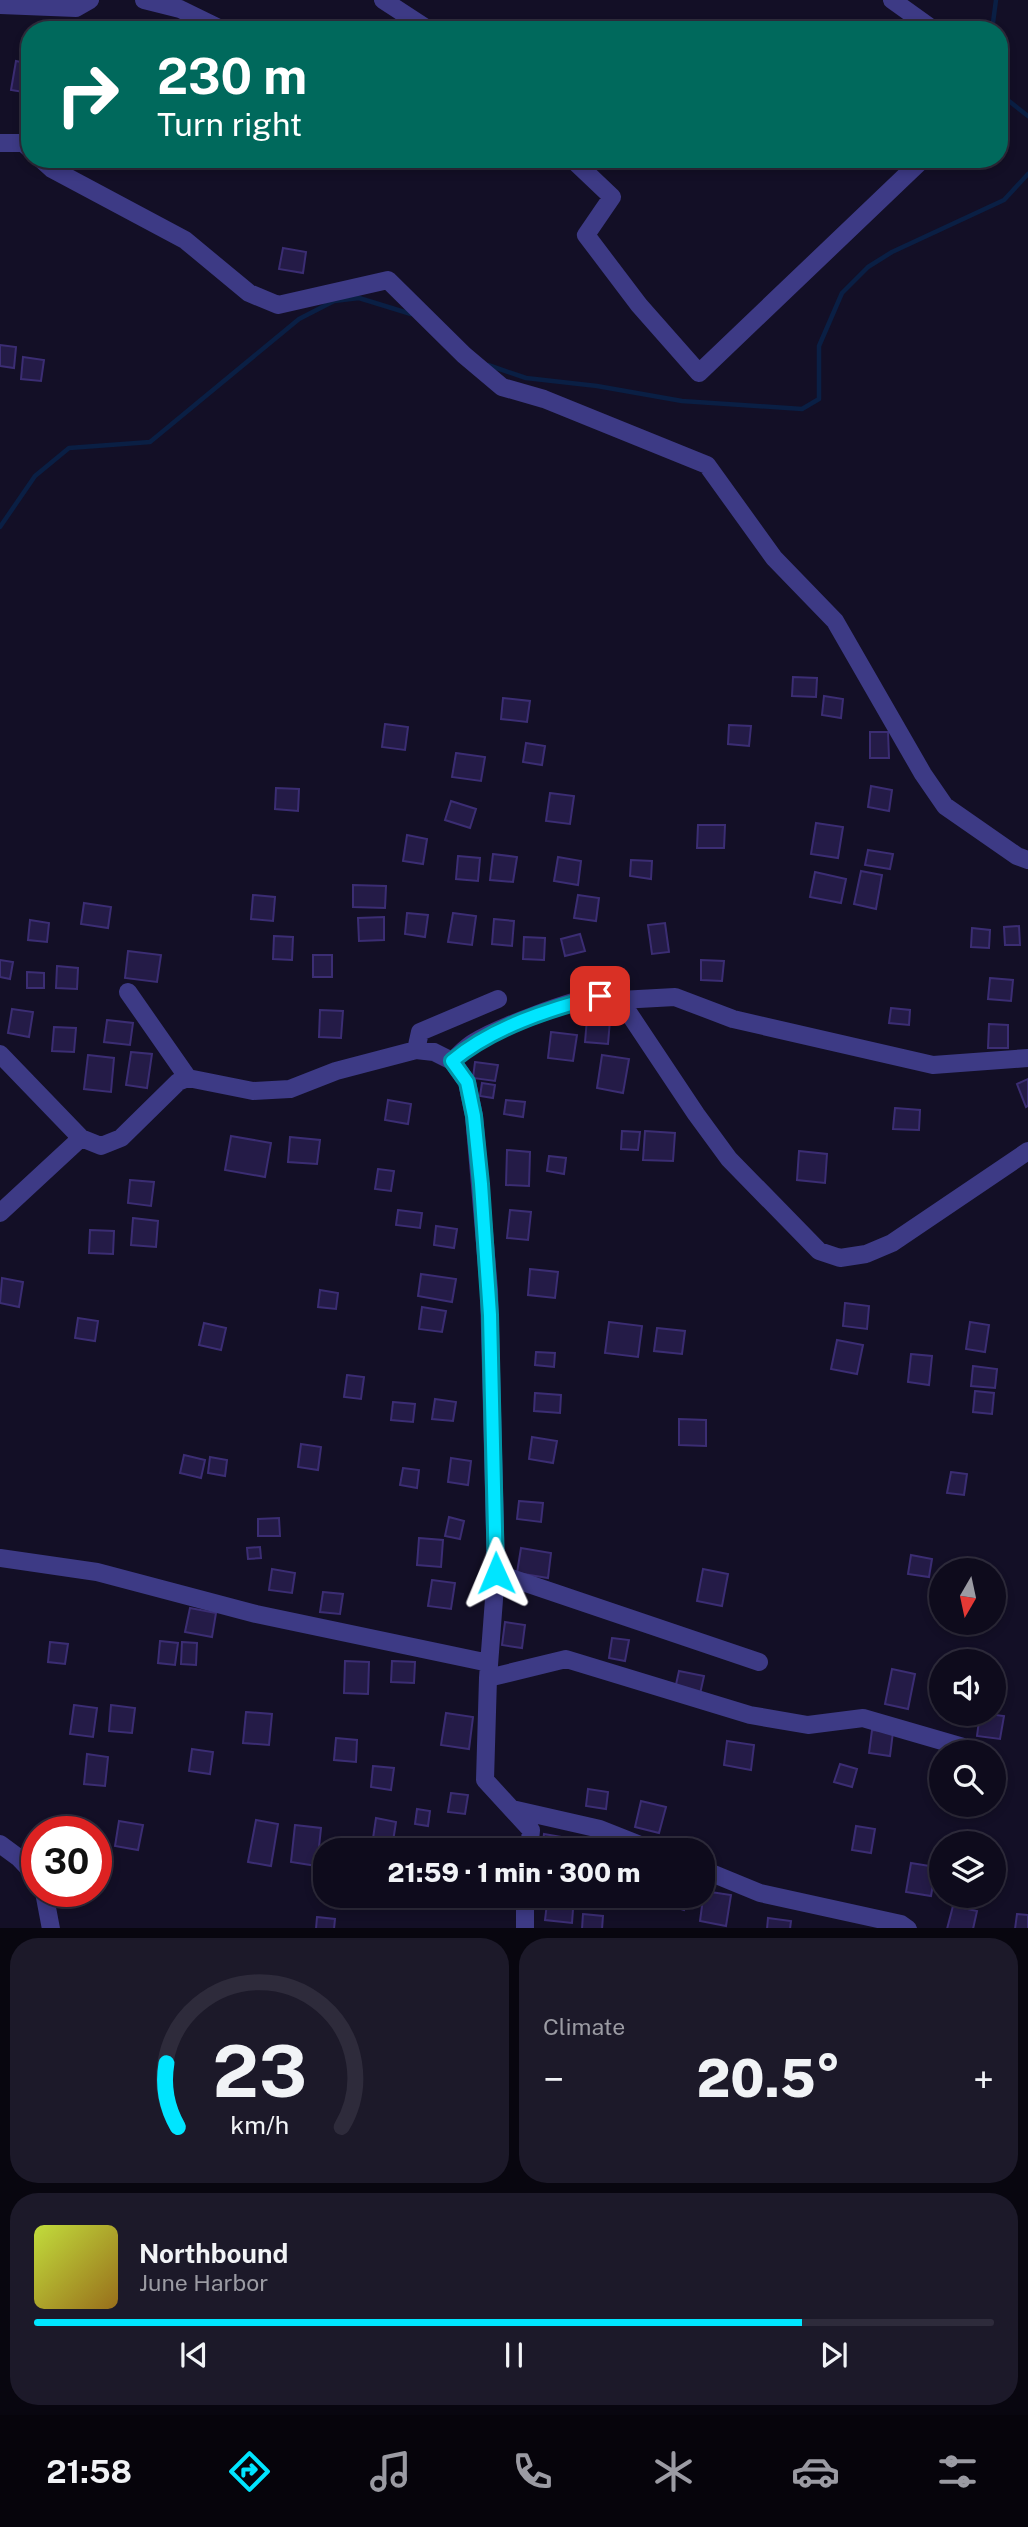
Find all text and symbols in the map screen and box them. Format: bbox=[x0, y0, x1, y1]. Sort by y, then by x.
text: 230 m bbox=[157, 47, 307, 105]
icon: right bbox=[42, 49, 133, 140]
text: Turn right bbox=[157, 106, 302, 143]
pin bbox=[570, 966, 630, 1026]
icon: arrive bbox=[581, 977, 619, 1015]
position arrow bbox=[459, 1536, 533, 1610]
north arrow bbox=[929, 1558, 1006, 1634]
map controls bbox=[929, 1558, 1006, 1908]
button: sound bbox=[929, 1649, 1006, 1726]
button: search bbox=[929, 1740, 1006, 1817]
speed limit sign: 30 bbox=[21, 1816, 112, 1907]
button: layers bbox=[929, 1831, 1006, 1908]
text: 21:59 · 1 min · 300 m bbox=[388, 1857, 640, 1888]
text: Climate bbox=[543, 2013, 625, 2040]
text: 23 bbox=[212, 2028, 307, 2113]
text: 20.5° bbox=[696, 2048, 841, 2109]
text: − bbox=[543, 2057, 564, 2102]
text: + bbox=[973, 2057, 994, 2102]
text: km/h bbox=[230, 2109, 289, 2139]
text: Northbound bbox=[139, 2238, 288, 2269]
text: June Harbor bbox=[139, 2269, 268, 2296]
icon: previous bbox=[175, 2336, 213, 2374]
icon: pause bbox=[495, 2336, 533, 2374]
icon: next bbox=[815, 2336, 853, 2374]
icon: directions bbox=[225, 2447, 274, 2496]
icon: music bbox=[366, 2447, 415, 2496]
icon: phone bbox=[508, 2447, 557, 2496]
icon: climate bbox=[649, 2447, 698, 2496]
icon: car bbox=[791, 2447, 840, 2496]
icon: filters bbox=[933, 2447, 982, 2496]
text: 21:58 bbox=[46, 2453, 132, 2490]

